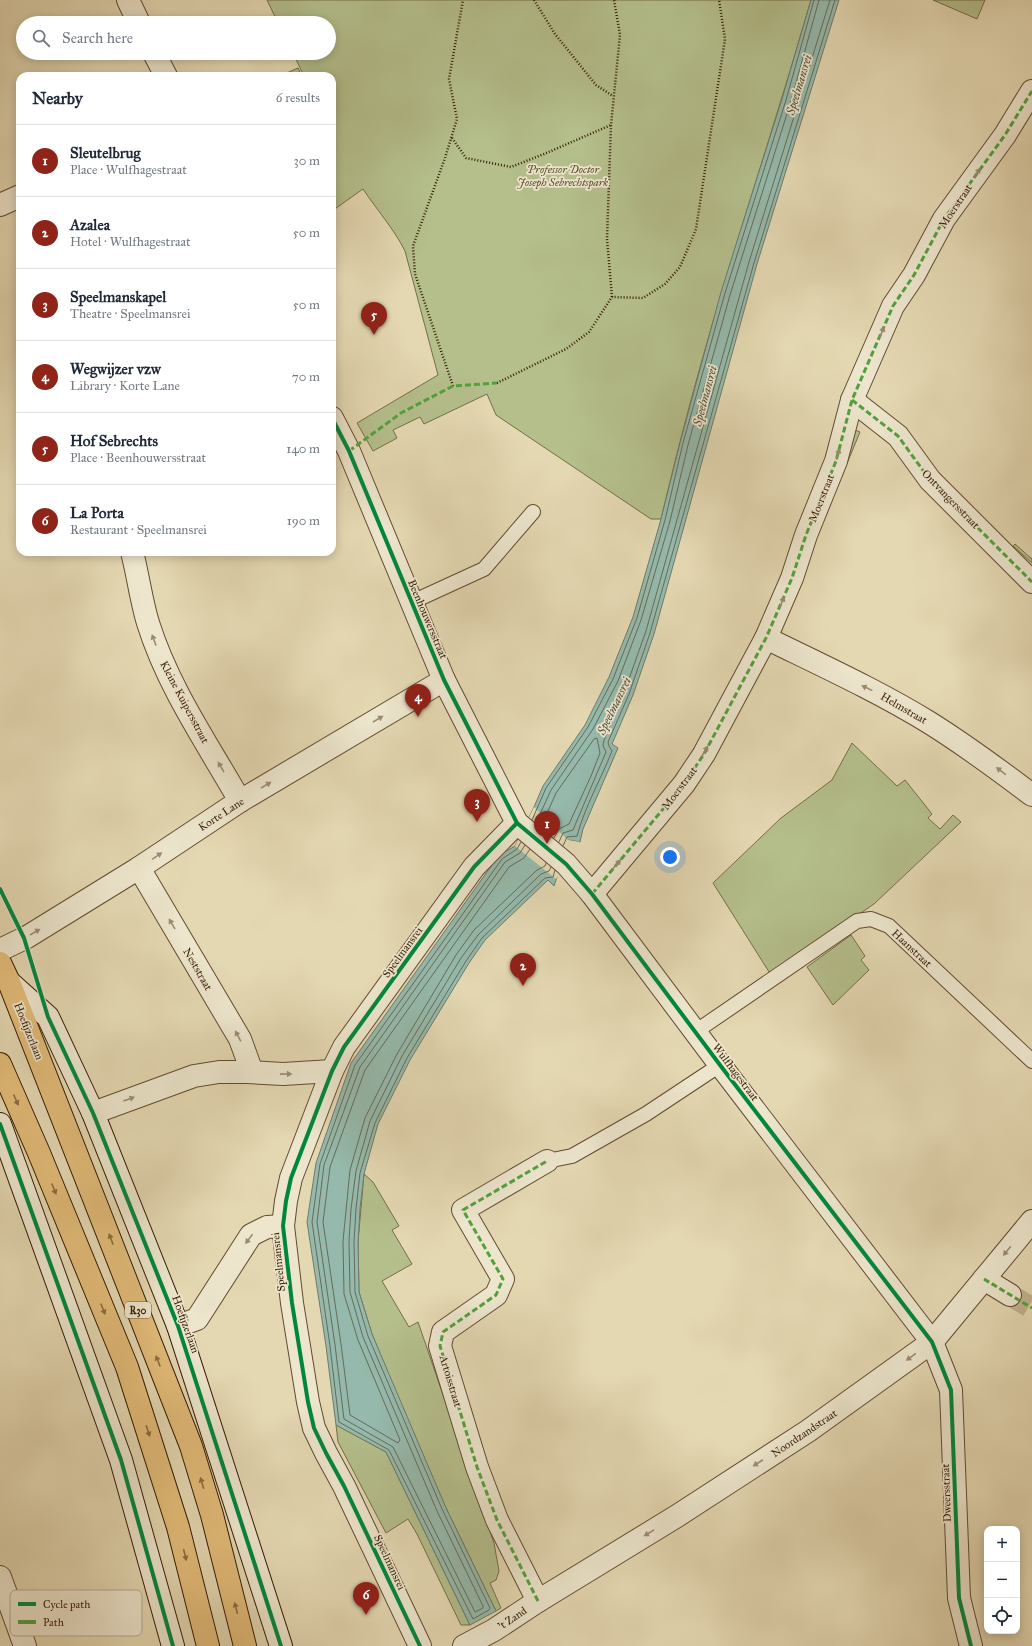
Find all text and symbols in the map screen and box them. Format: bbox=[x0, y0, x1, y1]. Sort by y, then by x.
search box bbox=[16, 16, 336, 60]
icon: search bbox=[30, 27, 52, 49]
text: Search here bbox=[62, 29, 133, 47]
water label: Speelmansrei bbox=[783, 53, 816, 118]
text: Nearby bbox=[32, 88, 83, 109]
text: 6 results bbox=[276, 90, 320, 106]
text: Sleutelbrug bbox=[70, 144, 140, 162]
text: 1 bbox=[42, 153, 48, 169]
text: 30 m bbox=[294, 153, 320, 169]
text: Place · Wulfhagestraat bbox=[70, 162, 187, 178]
park label: Professor Doctor Joseph Sebrechtspark bbox=[517, 163, 608, 190]
one-way arrow bbox=[973, 168, 981, 179]
street label: Moerstraat bbox=[936, 182, 975, 231]
text: Azalea bbox=[70, 216, 110, 234]
text: 2 bbox=[42, 225, 48, 241]
text: 50 m bbox=[293, 225, 320, 241]
text: Hotel · Wulfhagestraat bbox=[70, 234, 191, 250]
text: Speelmanskapel bbox=[70, 288, 166, 306]
text: 3 bbox=[42, 297, 48, 313]
text: 50 m bbox=[293, 297, 320, 313]
pin: 5 bbox=[361, 302, 387, 335]
text: Theatre · Speelmansrei bbox=[70, 306, 191, 322]
one-way arrow bbox=[879, 326, 885, 338]
text: Wegwijzer vzw bbox=[70, 360, 161, 378]
water label: Speelmansrei bbox=[690, 364, 721, 429]
text: 4 bbox=[41, 369, 49, 385]
text: 70 m bbox=[292, 369, 320, 385]
text: Library · Korte Lane bbox=[70, 378, 180, 394]
text: Hof Sebrechts bbox=[70, 432, 158, 450]
text: 5 bbox=[42, 441, 48, 457]
text: 140 m bbox=[286, 441, 320, 457]
one-way arrow bbox=[835, 448, 841, 460]
text: Place · Beenhouwersstraat bbox=[70, 450, 206, 466]
street label: Ontvangersstraat bbox=[919, 467, 982, 532]
street label: Moerstraat bbox=[806, 472, 837, 524]
text: La Porta bbox=[70, 504, 124, 522]
text: 6 bbox=[42, 513, 48, 529]
text: 190 m bbox=[287, 513, 320, 529]
text: Restaurant · Speelmansrei bbox=[70, 522, 207, 538]
street label: Beenhouwersstraat bbox=[405, 578, 450, 661]
one-way arrow bbox=[779, 595, 785, 607]
one-way arrow bbox=[151, 633, 157, 645]
street label: Kleine Kuipersstraat bbox=[157, 659, 212, 746]
water label: Speelmansrei bbox=[594, 675, 635, 738]
pin: 4 bbox=[405, 684, 431, 717]
one-way arrow bbox=[861, 685, 873, 691]
street label: Helmstraat bbox=[878, 690, 929, 727]
one-way arrow bbox=[373, 715, 383, 723]
one-way arrow bbox=[702, 745, 709, 757]
one-way arrow bbox=[217, 761, 224, 773]
street label: Moerstraat bbox=[659, 764, 700, 812]
one-way arrow bbox=[995, 767, 1006, 775]
one-way arrow bbox=[260, 782, 272, 789]
pin: 3 bbox=[464, 789, 490, 822]
street label: Korte Lane bbox=[196, 795, 247, 834]
pin: 1 bbox=[534, 811, 560, 844]
your location bbox=[660, 847, 680, 867]
one-way arrow bbox=[152, 852, 162, 860]
one-way arrow bbox=[612, 859, 621, 870]
one-way arrow bbox=[169, 918, 176, 930]
street label: Speelmansrei bbox=[380, 924, 425, 980]
street label: Haanstraat bbox=[889, 927, 934, 970]
one-way arrow bbox=[29, 928, 41, 935]
street label: Neststraat bbox=[180, 946, 215, 993]
pin: 2 bbox=[510, 953, 536, 986]
street label: Hoefijzerlaan bbox=[11, 1001, 46, 1062]
one-way arrow bbox=[234, 1030, 241, 1042]
street label: Wulfhagestraat bbox=[710, 1041, 761, 1104]
one-way arrow bbox=[280, 1070, 292, 1077]
one-way arrow bbox=[13, 1094, 19, 1105]
one-way arrow bbox=[124, 1096, 136, 1102]
one-way arrow bbox=[51, 1183, 57, 1195]
street label: Speelmansrei bbox=[269, 1232, 288, 1292]
one-way arrow bbox=[107, 1233, 113, 1245]
one-way arrow bbox=[245, 1234, 253, 1245]
one-way arrow bbox=[1003, 1246, 1012, 1257]
street label: Hoefijzerlaan bbox=[169, 1293, 202, 1355]
road number: R30 bbox=[125, 1302, 151, 1318]
one-way arrow bbox=[101, 1303, 107, 1315]
street label: Artoisstraat bbox=[436, 1353, 465, 1409]
one-way arrow bbox=[905, 1353, 916, 1361]
one-way arrow bbox=[154, 1354, 160, 1366]
street label: Noordzandstraat bbox=[769, 1407, 840, 1460]
one-way arrow bbox=[145, 1425, 151, 1437]
one-way arrow bbox=[752, 1460, 764, 1467]
street label: Dweersstraat bbox=[939, 1464, 954, 1522]
one-way arrow bbox=[199, 1476, 205, 1488]
map controls bbox=[984, 1526, 1020, 1634]
button: + bbox=[984, 1526, 1020, 1562]
one-way arrow bbox=[643, 1530, 655, 1537]
street label: Speelmansrei bbox=[371, 1533, 408, 1592]
one-way arrow bbox=[182, 1550, 188, 1562]
button: − bbox=[984, 1562, 1020, 1598]
pin: 6 bbox=[353, 1582, 379, 1615]
legend bbox=[10, 1590, 142, 1636]
text: Cycle path bbox=[43, 1598, 90, 1611]
button: locate bbox=[984, 1598, 1020, 1634]
one-way arrow bbox=[232, 1602, 238, 1614]
street label: 't Zand bbox=[495, 1604, 530, 1633]
text: Path bbox=[43, 1616, 64, 1629]

